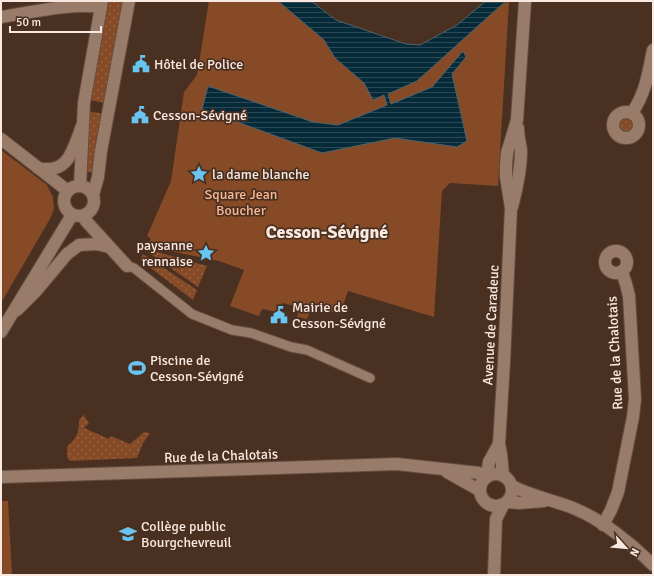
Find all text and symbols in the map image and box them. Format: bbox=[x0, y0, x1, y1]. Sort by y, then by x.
scale bar bbox=[10, 8, 101, 34]
text: 50 m bbox=[16, 15, 41, 30]
public building icon: Hôtel de Police bbox=[131, 54, 151, 74]
place label: Hôtel de Police bbox=[154, 56, 243, 73]
public building icon: Cesson-Sévigné bbox=[130, 105, 150, 125]
place label: Cesson-Sévigné bbox=[153, 107, 247, 124]
place icon: la dame blanche bbox=[189, 164, 209, 184]
place label: la dame blanche bbox=[212, 166, 310, 183]
park label: Square Jean Boucher bbox=[205, 186, 277, 219]
district label: Cesson-Sévigné bbox=[266, 221, 388, 243]
place label: paysanne rennaise bbox=[137, 237, 193, 270]
place icon: paysanne rennaise bbox=[196, 243, 216, 263]
street label: Avenue de Caradeuc bbox=[479, 264, 503, 386]
street label: Rue de la Chalotais bbox=[604, 296, 626, 410]
place label: Mairie de Cesson-Sévigné bbox=[292, 299, 386, 332]
public building icon: Mairie de Cesson-Sévigné bbox=[269, 305, 289, 325]
place label: Piscine de Cesson-Sévigné bbox=[150, 352, 244, 385]
sports icon: Piscine de Cesson-Sévigné bbox=[127, 358, 147, 378]
street label: Rue de la Chalotais bbox=[164, 446, 278, 466]
place label: Collège public Bourgchevreuil bbox=[141, 518, 232, 551]
school or university icon: Collège public Bourgchevreuil bbox=[118, 524, 138, 544]
north arrow bbox=[606, 528, 646, 568]
text: N bbox=[627, 546, 642, 559]

